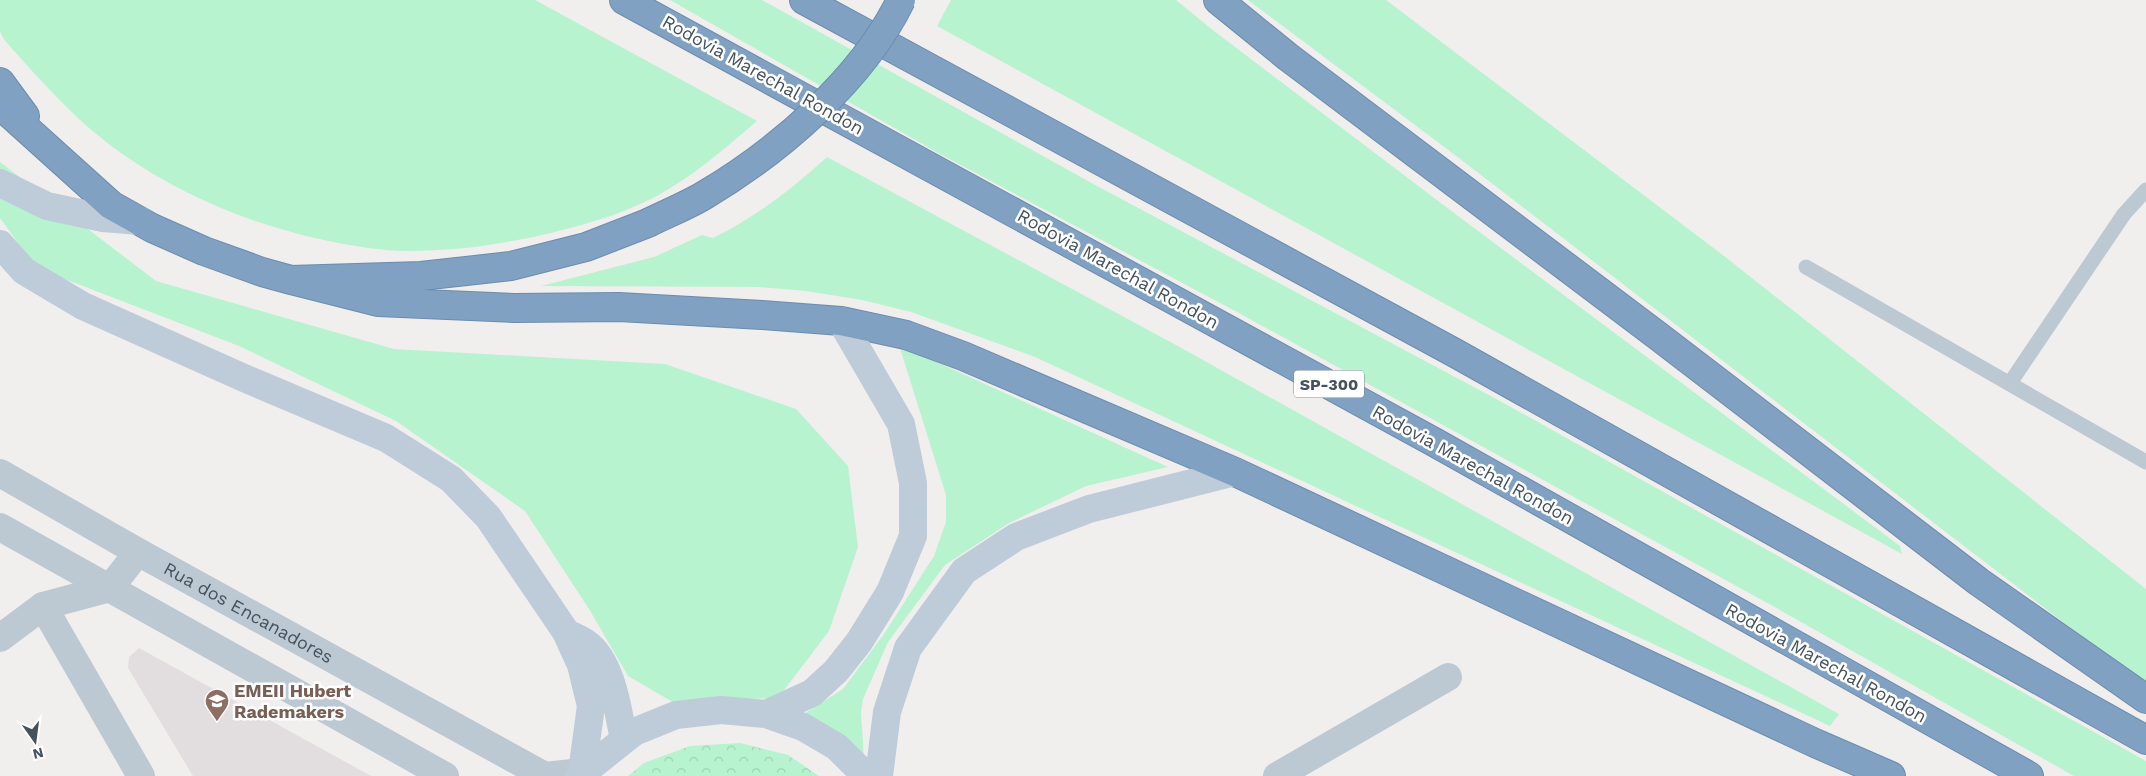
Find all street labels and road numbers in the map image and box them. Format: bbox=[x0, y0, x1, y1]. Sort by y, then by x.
street label: Rodovia Marechal Rondon bbox=[659, 10, 867, 139]
street label: Rodovia Marechal Rondon bbox=[1014, 204, 1222, 333]
road number: SP-300 bbox=[1294, 370, 1364, 398]
street label: Rodovia Marechal Rondon bbox=[1369, 400, 1577, 529]
street label: Rua dos Encanadores bbox=[160, 557, 337, 667]
street label: Rodovia Marechal Rondon bbox=[1722, 598, 1930, 727]

